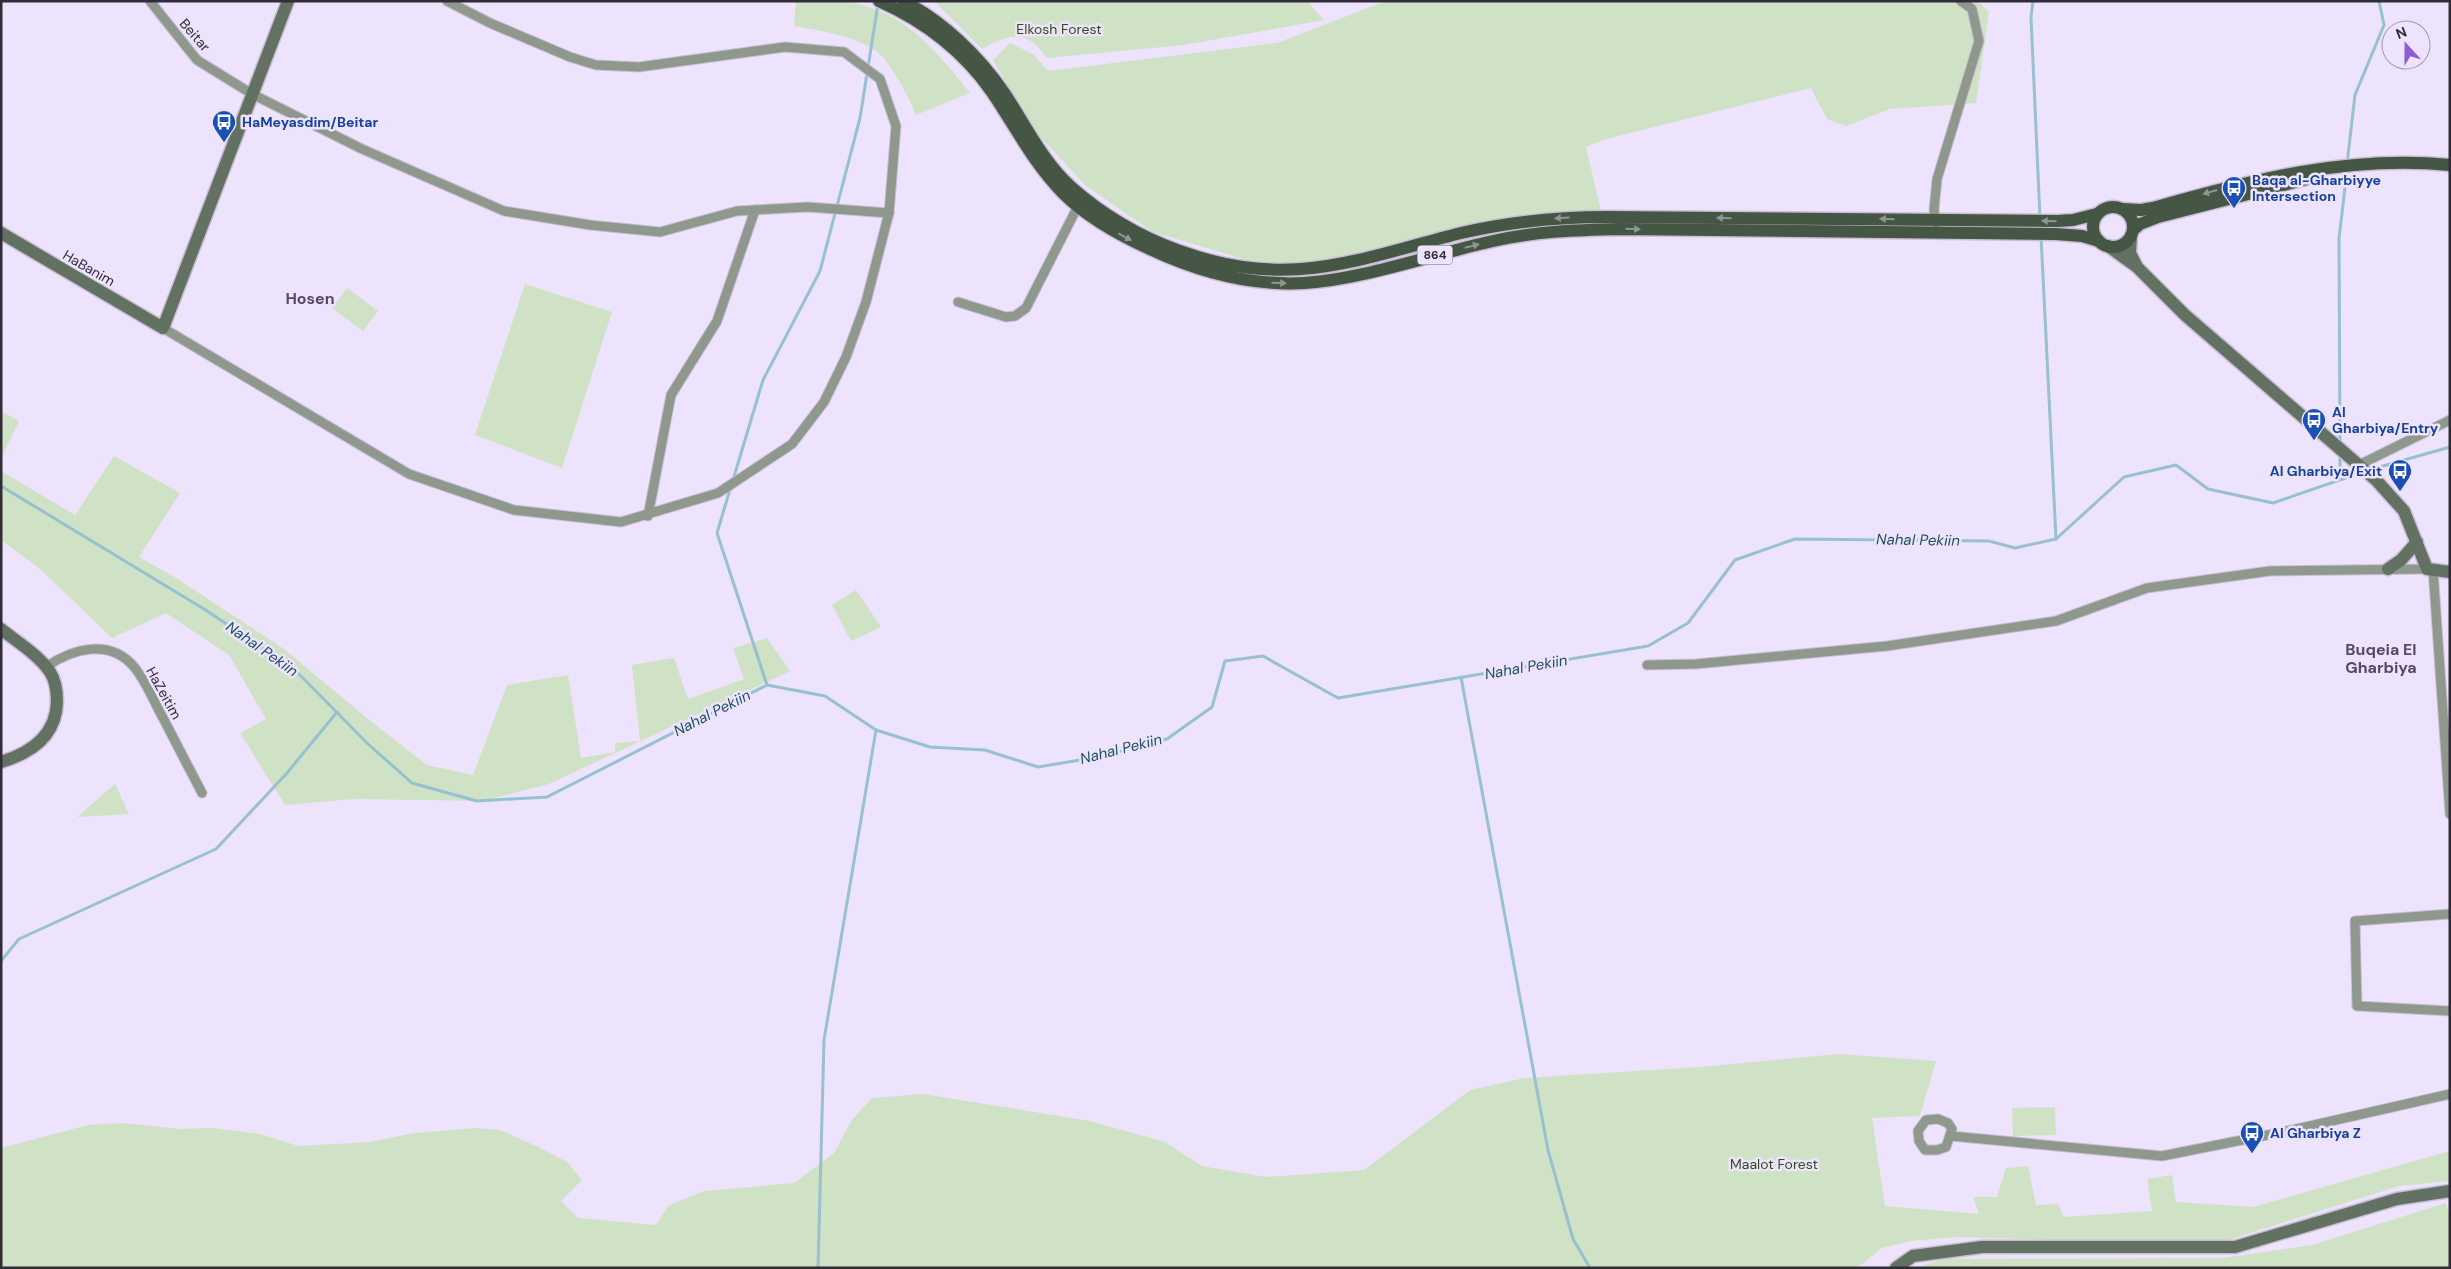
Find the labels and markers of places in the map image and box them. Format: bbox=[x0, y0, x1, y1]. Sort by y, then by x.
bus stop icon: HaMeyasdim/Beitar bbox=[211, 109, 237, 143]
place label: HaMeyasdim/Beitar bbox=[242, 113, 378, 131]
place label: Baqa al-Gharbiyye Intersection bbox=[2252, 171, 2381, 205]
bus stop icon: Baqa al-Gharbiyye Intersection bbox=[2221, 175, 2247, 209]
place label: Al Gharbiya/Entry bbox=[2332, 403, 2439, 437]
bus stop icon: Al Gharbiya/Entry bbox=[2301, 407, 2327, 441]
bus stop icon: Al Gharbiya/Exit bbox=[2387, 458, 2413, 492]
place label: Al Gharbiya/Exit bbox=[2270, 462, 2382, 480]
bus stop icon: Al Gharbiya Z bbox=[2239, 1120, 2265, 1154]
place label: Al Gharbiya Z bbox=[2270, 1124, 2361, 1142]

